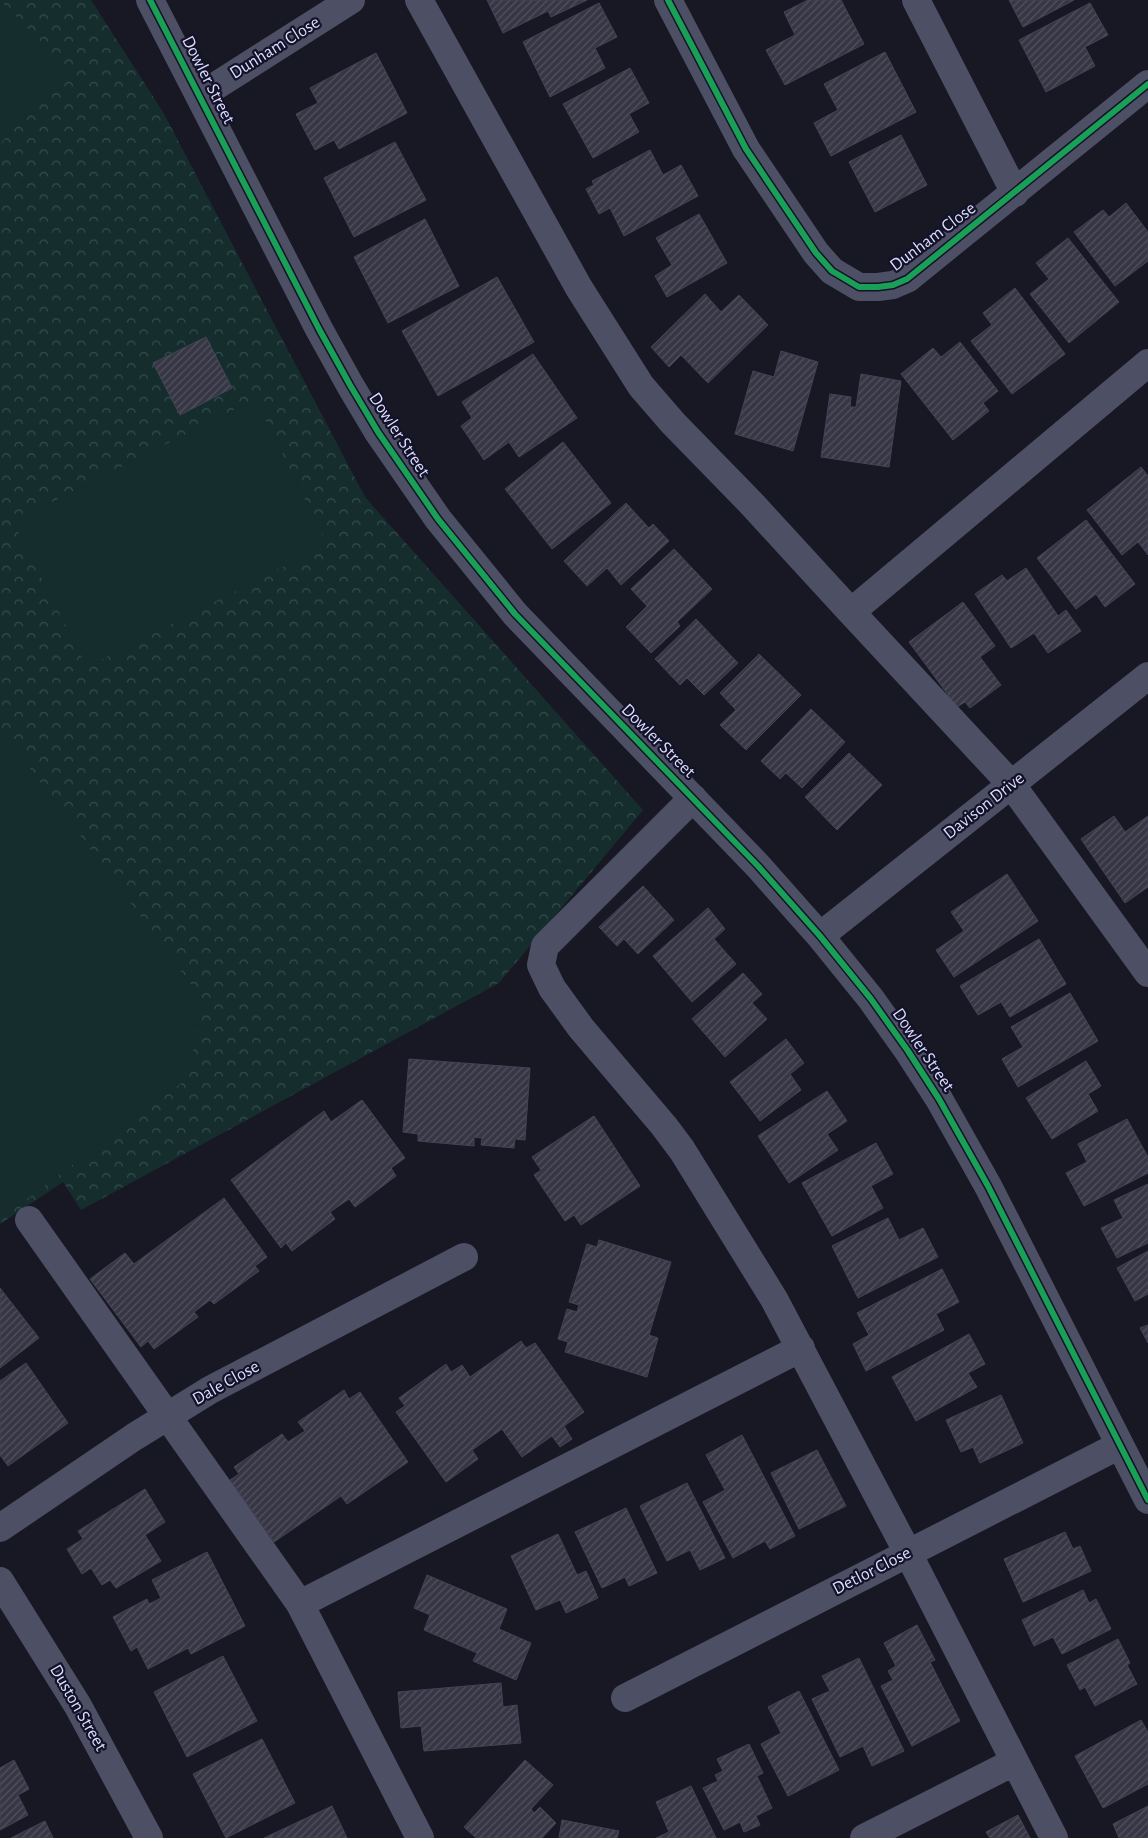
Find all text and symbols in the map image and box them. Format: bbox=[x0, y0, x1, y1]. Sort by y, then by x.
street label: Dunham Close bbox=[227, 13, 323, 83]
street label: Dowler Street bbox=[178, 33, 238, 127]
street label: Dunham Close bbox=[887, 199, 979, 275]
street label: Dowler Street bbox=[365, 390, 433, 480]
street label: Dowler Street bbox=[618, 701, 699, 782]
street label: Davison Drive bbox=[940, 769, 1028, 843]
street label: Dowler Street bbox=[889, 1005, 958, 1095]
street label: Dale Close bbox=[190, 1357, 262, 1409]
street label: Detlor Close bbox=[830, 1544, 914, 1598]
street label: Duston Street bbox=[46, 1662, 110, 1754]

